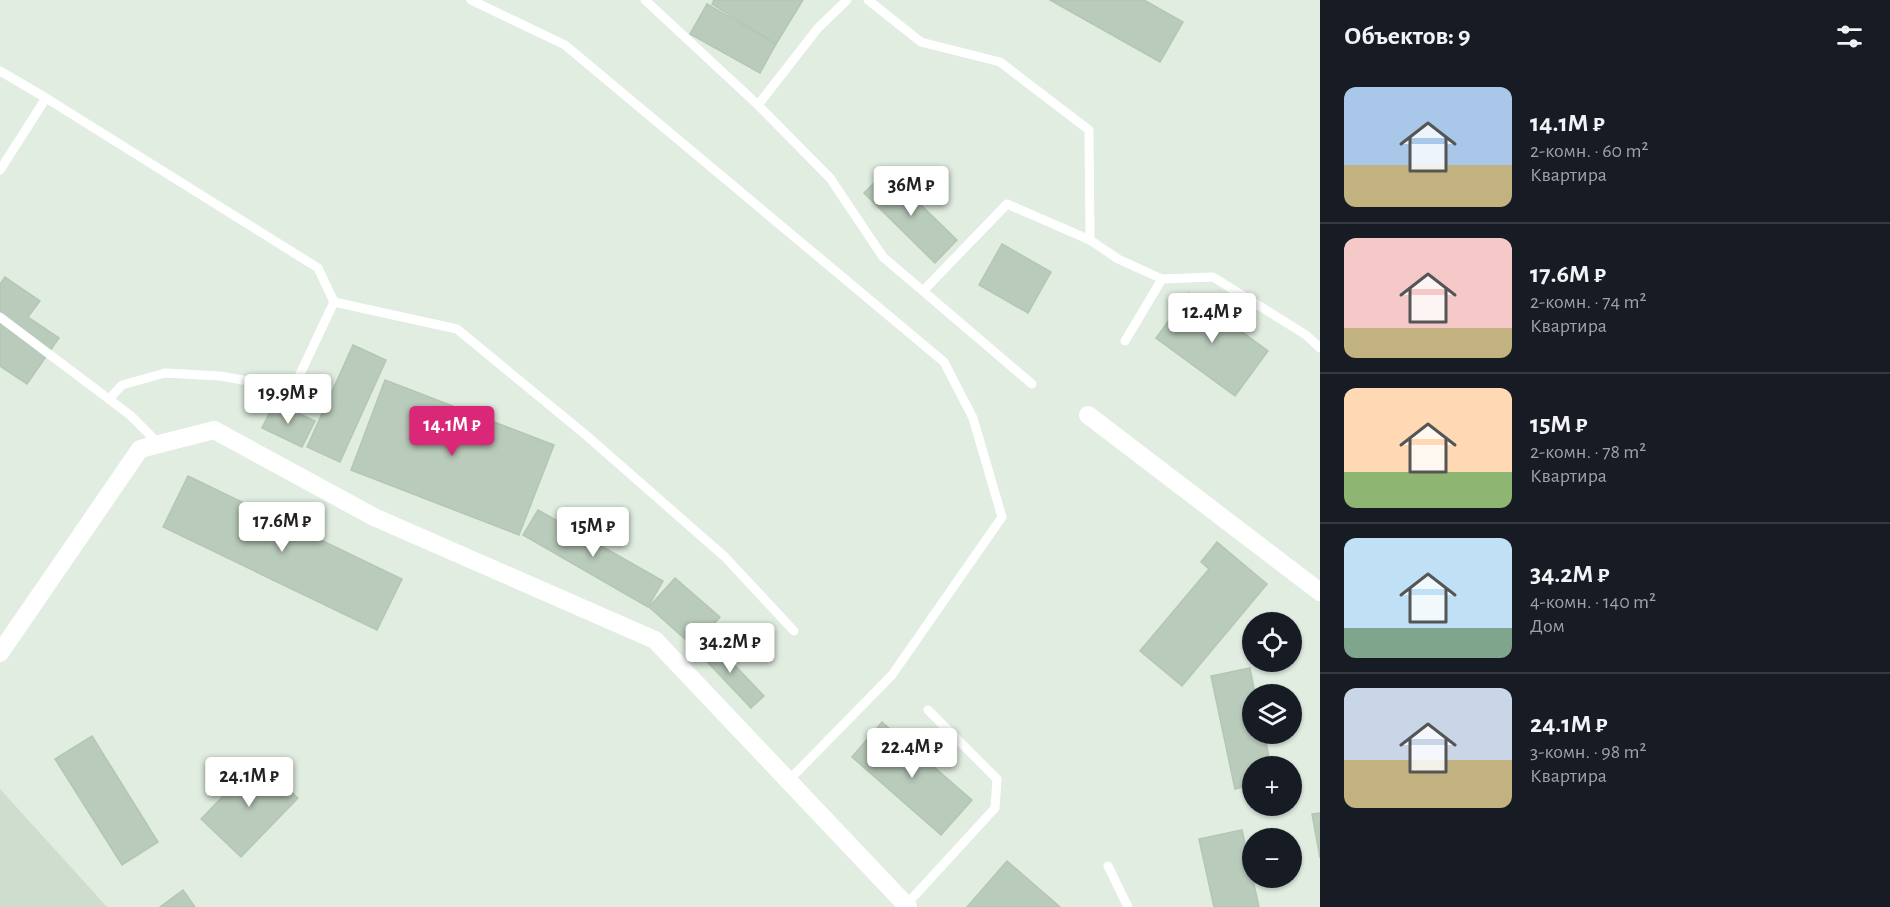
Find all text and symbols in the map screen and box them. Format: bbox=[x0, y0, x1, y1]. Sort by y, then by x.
icon: filters bbox=[1833, 20, 1866, 53]
text: Объектов: 9 bbox=[1344, 23, 1471, 49]
text: 14.1M ₽ bbox=[1530, 110, 1605, 136]
icon: home bbox=[1392, 111, 1464, 183]
text: 2-комн. · 60 m² bbox=[1530, 141, 1648, 161]
text: Квартира bbox=[1530, 165, 1607, 185]
pin: 36M ₽ bbox=[869, 166, 953, 217]
text: 36M ₽ bbox=[888, 175, 934, 195]
text: 17.6M ₽ bbox=[1530, 261, 1606, 287]
icon: home bbox=[1392, 262, 1464, 334]
text: 2-комн. · 74 m² bbox=[1530, 292, 1646, 312]
pin: 12.4M ₽ bbox=[1157, 293, 1267, 344]
text: 12.4M ₽ bbox=[1182, 302, 1242, 322]
text: Квартира bbox=[1530, 316, 1607, 336]
pin: 19.9M ₽ bbox=[233, 374, 343, 425]
text: 19.9M ₽ bbox=[258, 383, 318, 403]
pin: 14.1M ₽ bbox=[397, 406, 507, 457]
text: 15M ₽ bbox=[1530, 411, 1587, 437]
icon: home bbox=[1392, 412, 1464, 484]
text: 14.1M ₽ bbox=[423, 415, 481, 435]
text: 2-комн. · 78 m² bbox=[1530, 442, 1646, 462]
text: Квартира bbox=[1530, 466, 1607, 486]
pin: 17.6M ₽ bbox=[227, 502, 337, 553]
pin: 15M ₽ bbox=[551, 507, 635, 558]
text: 17.6M ₽ bbox=[253, 511, 311, 531]
text: 15M ₽ bbox=[571, 516, 615, 536]
text: 34.2M ₽ bbox=[1530, 561, 1609, 587]
icon: home bbox=[1392, 562, 1464, 634]
text: 4-комн. · 140 m² bbox=[1530, 592, 1656, 612]
map controls bbox=[1242, 612, 1302, 888]
button: locate bbox=[1242, 612, 1302, 672]
text: Дом bbox=[1530, 616, 1565, 636]
pin: 34.2M ₽ bbox=[675, 623, 785, 674]
text: 34.2M ₽ bbox=[700, 632, 761, 652]
button: layers bbox=[1242, 684, 1302, 744]
text: 24.1M ₽ bbox=[1530, 711, 1607, 737]
icon: home bbox=[1392, 712, 1464, 784]
pin: 22.4M ₽ bbox=[857, 728, 967, 779]
text: 22.4M ₽ bbox=[881, 737, 943, 757]
text: 3-комн. · 98 m² bbox=[1530, 742, 1646, 762]
button: + bbox=[1242, 756, 1302, 816]
pin: 24.1M ₽ bbox=[194, 757, 304, 808]
text: 24.1M ₽ bbox=[219, 766, 279, 786]
text: Квартира bbox=[1530, 766, 1607, 786]
button: − bbox=[1242, 828, 1302, 888]

